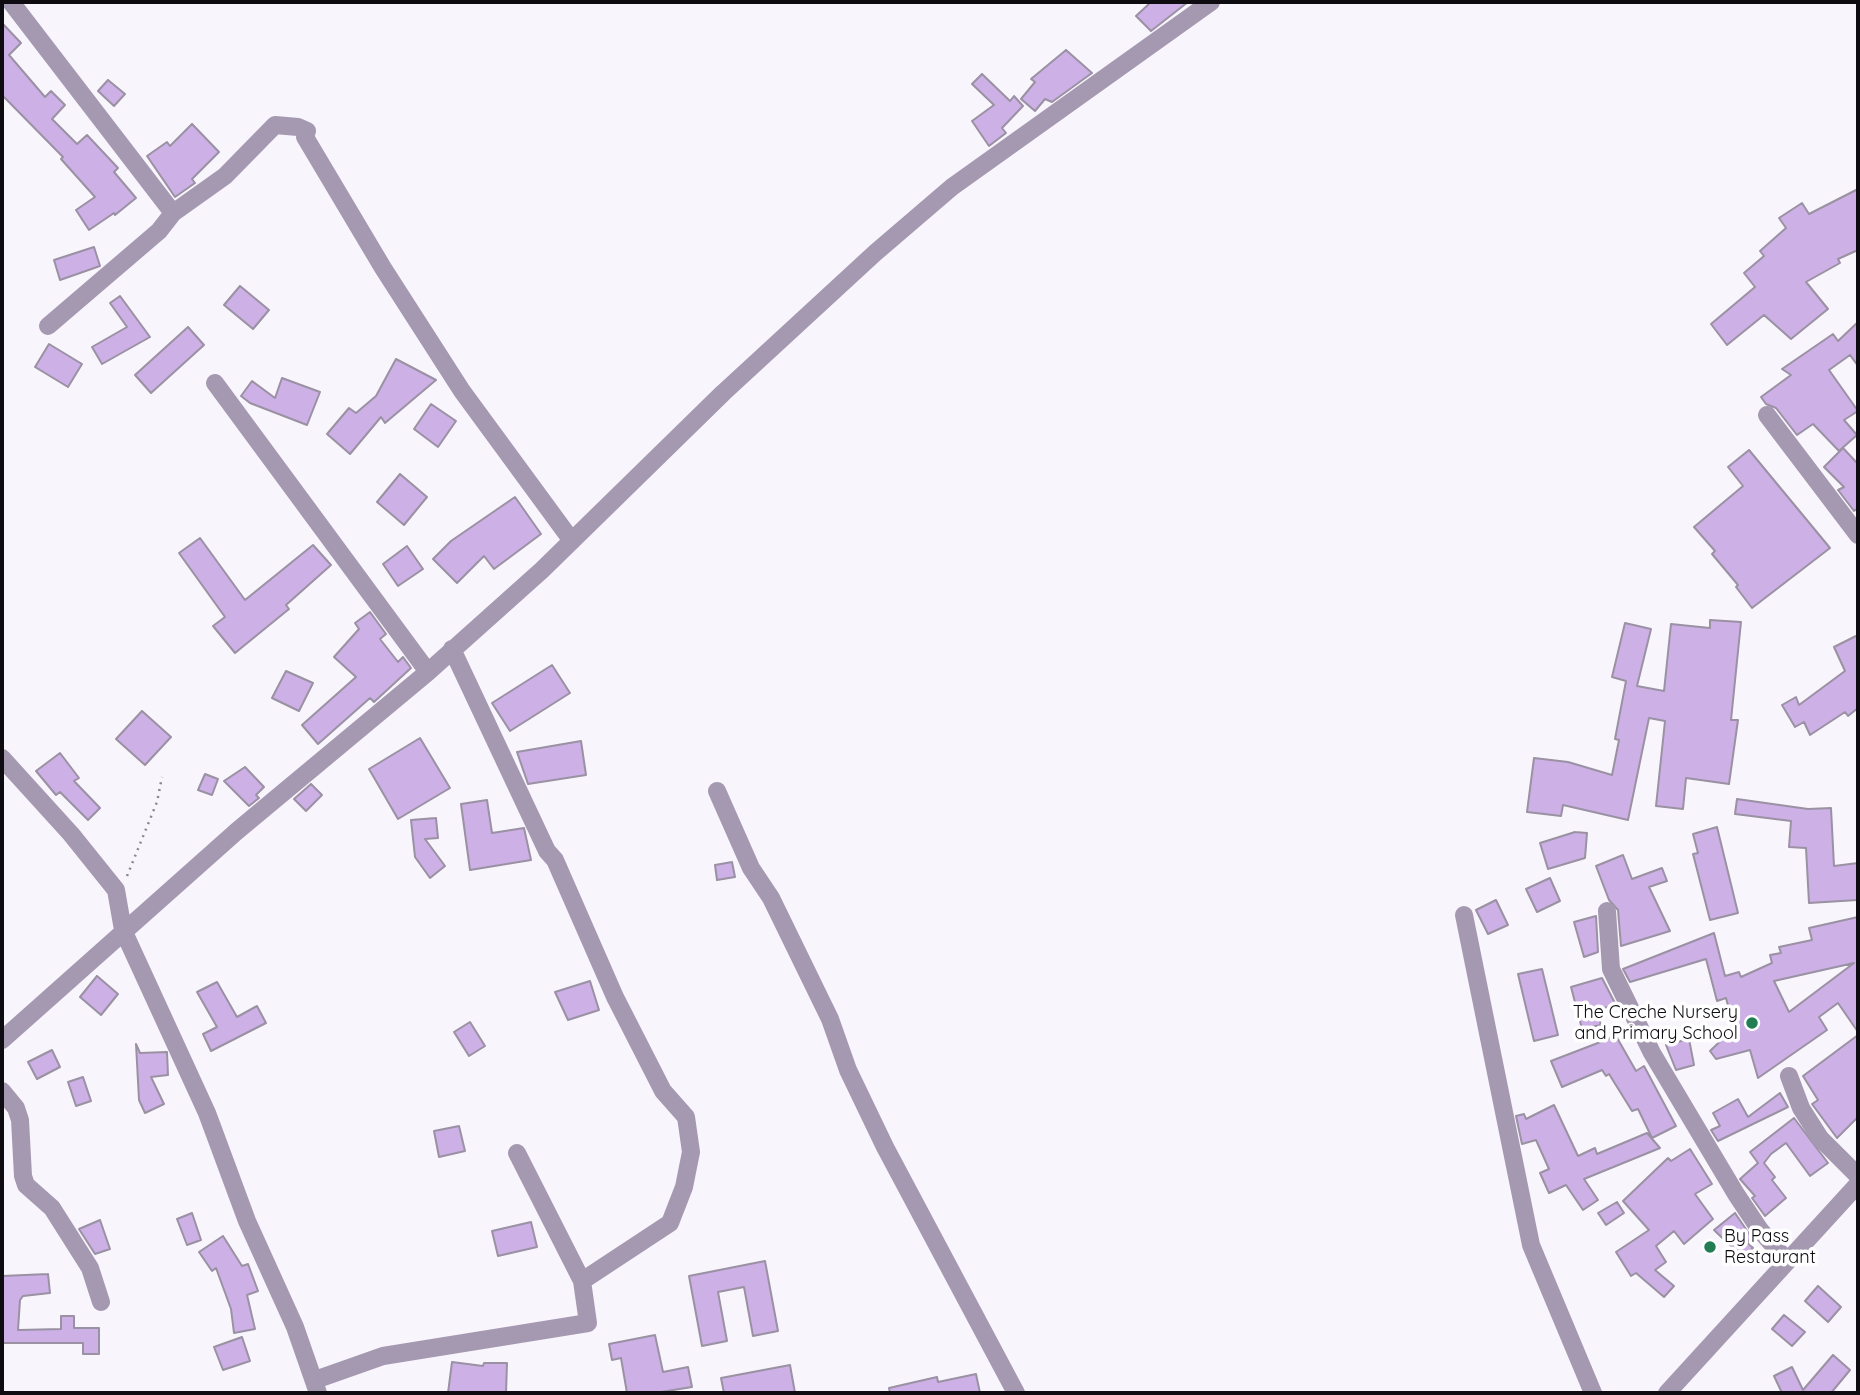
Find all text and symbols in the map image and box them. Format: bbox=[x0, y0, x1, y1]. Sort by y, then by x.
place label: The Creche Nursery and Primary School bbox=[1573, 1002, 1738, 1044]
marker: The Creche Nursery and Primary School bbox=[1744, 1015, 1760, 1031]
place label: By Pass Restaurant bbox=[1724, 1226, 1816, 1268]
marker: By Pass Restaurant bbox=[1702, 1239, 1718, 1255]

